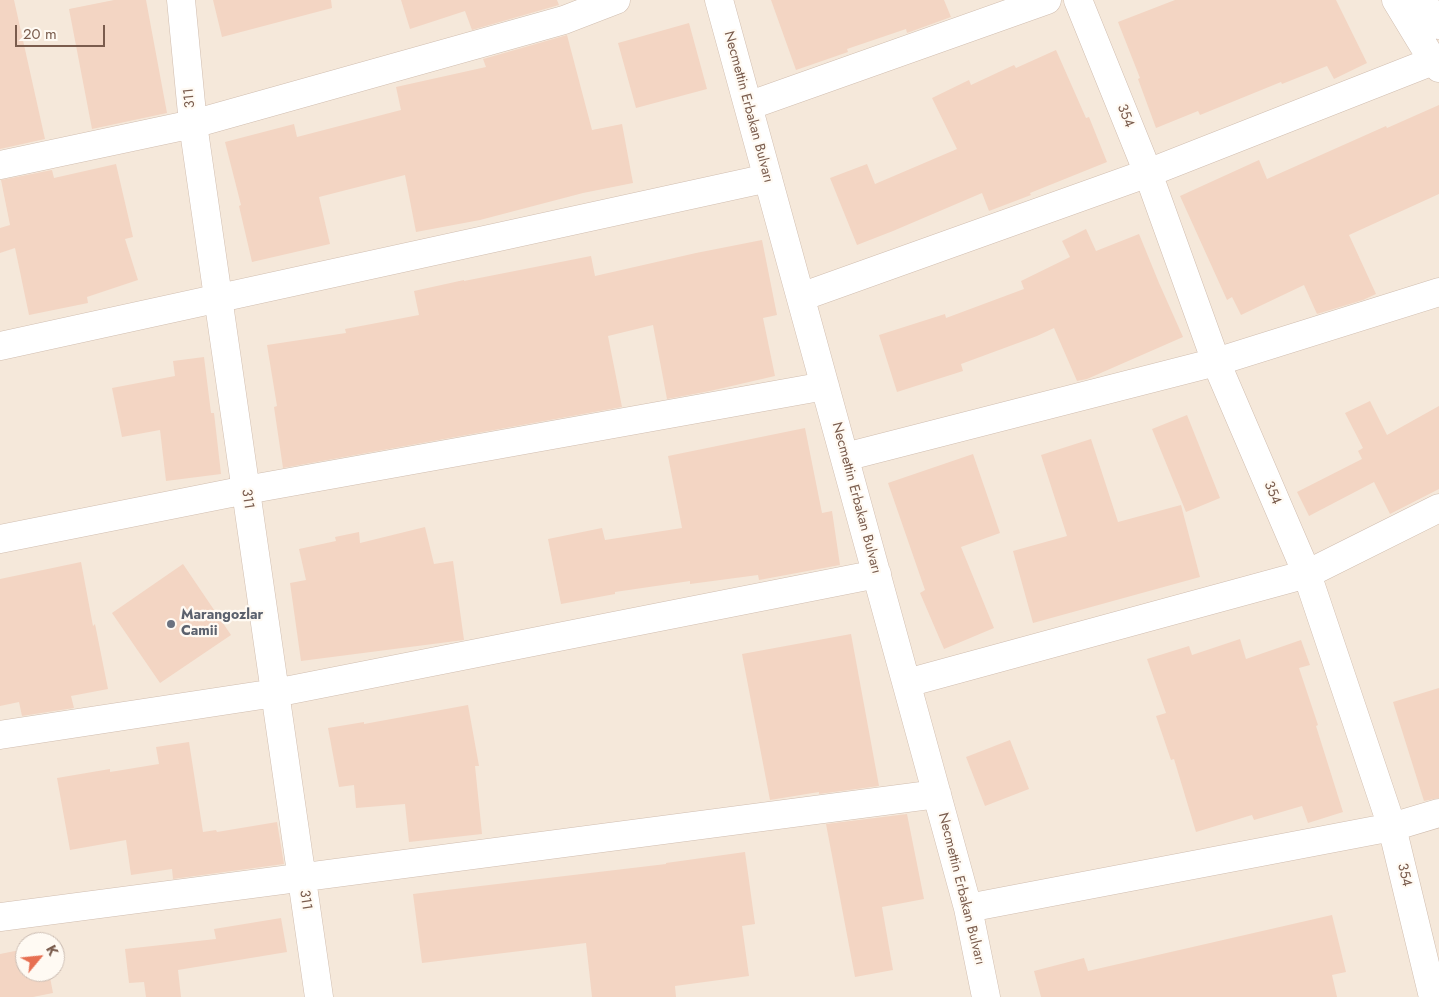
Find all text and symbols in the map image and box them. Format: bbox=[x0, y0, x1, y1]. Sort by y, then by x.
scale bar bbox=[18, 15, 108, 47]
text: 20 m bbox=[23, 23, 57, 45]
street label: Necmettin Erbakan Bulvarı bbox=[720, 29, 776, 185]
street label: 311 bbox=[181, 87, 199, 109]
street label: 354 bbox=[1113, 102, 1137, 130]
street label: Necmettin Erbakan Bulvarı bbox=[828, 420, 884, 576]
street label: 354 bbox=[1260, 479, 1284, 507]
street label: 311 bbox=[237, 488, 257, 510]
place label: Marangozlar Camii bbox=[181, 608, 263, 640]
marker: Marangozlar Camii bbox=[165, 618, 177, 630]
street label: Necmettin Erbakan Bulvarı bbox=[934, 811, 988, 967]
street label: 354 bbox=[1393, 862, 1415, 888]
street label: 311 bbox=[295, 889, 315, 911]
north arrow bbox=[15, 932, 65, 982]
text: K bbox=[41, 941, 63, 959]

